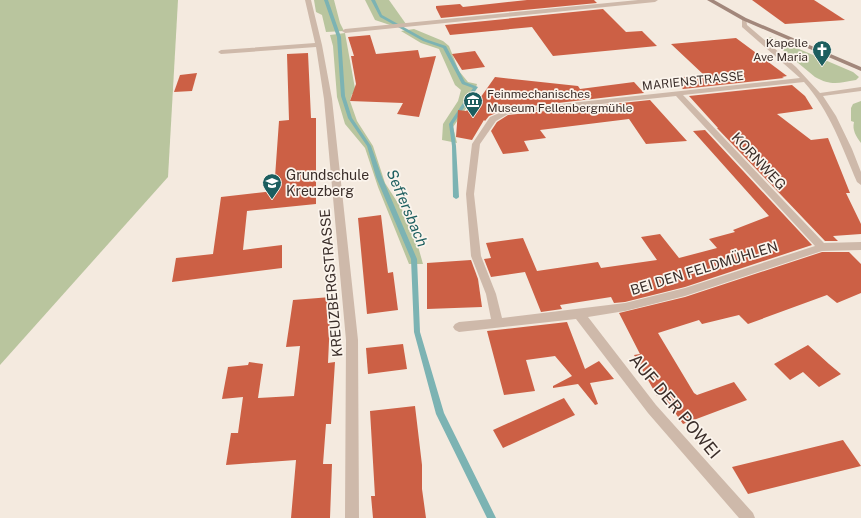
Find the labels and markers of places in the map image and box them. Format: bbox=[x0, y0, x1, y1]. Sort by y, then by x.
place label: Kapelle Ave Maria bbox=[753, 36, 808, 64]
church icon: Kapelle Ave Maria bbox=[811, 39, 833, 67]
place label: Feinmechanisches Museum Fellenbergmühle bbox=[487, 87, 633, 115]
museum icon: Feinmechanisches Museum Fellenbergmühle bbox=[462, 90, 484, 118]
place label: Grundschule Kreuzberg bbox=[286, 167, 369, 199]
school or university icon: Grundschule Kreuzberg bbox=[261, 172, 283, 200]

